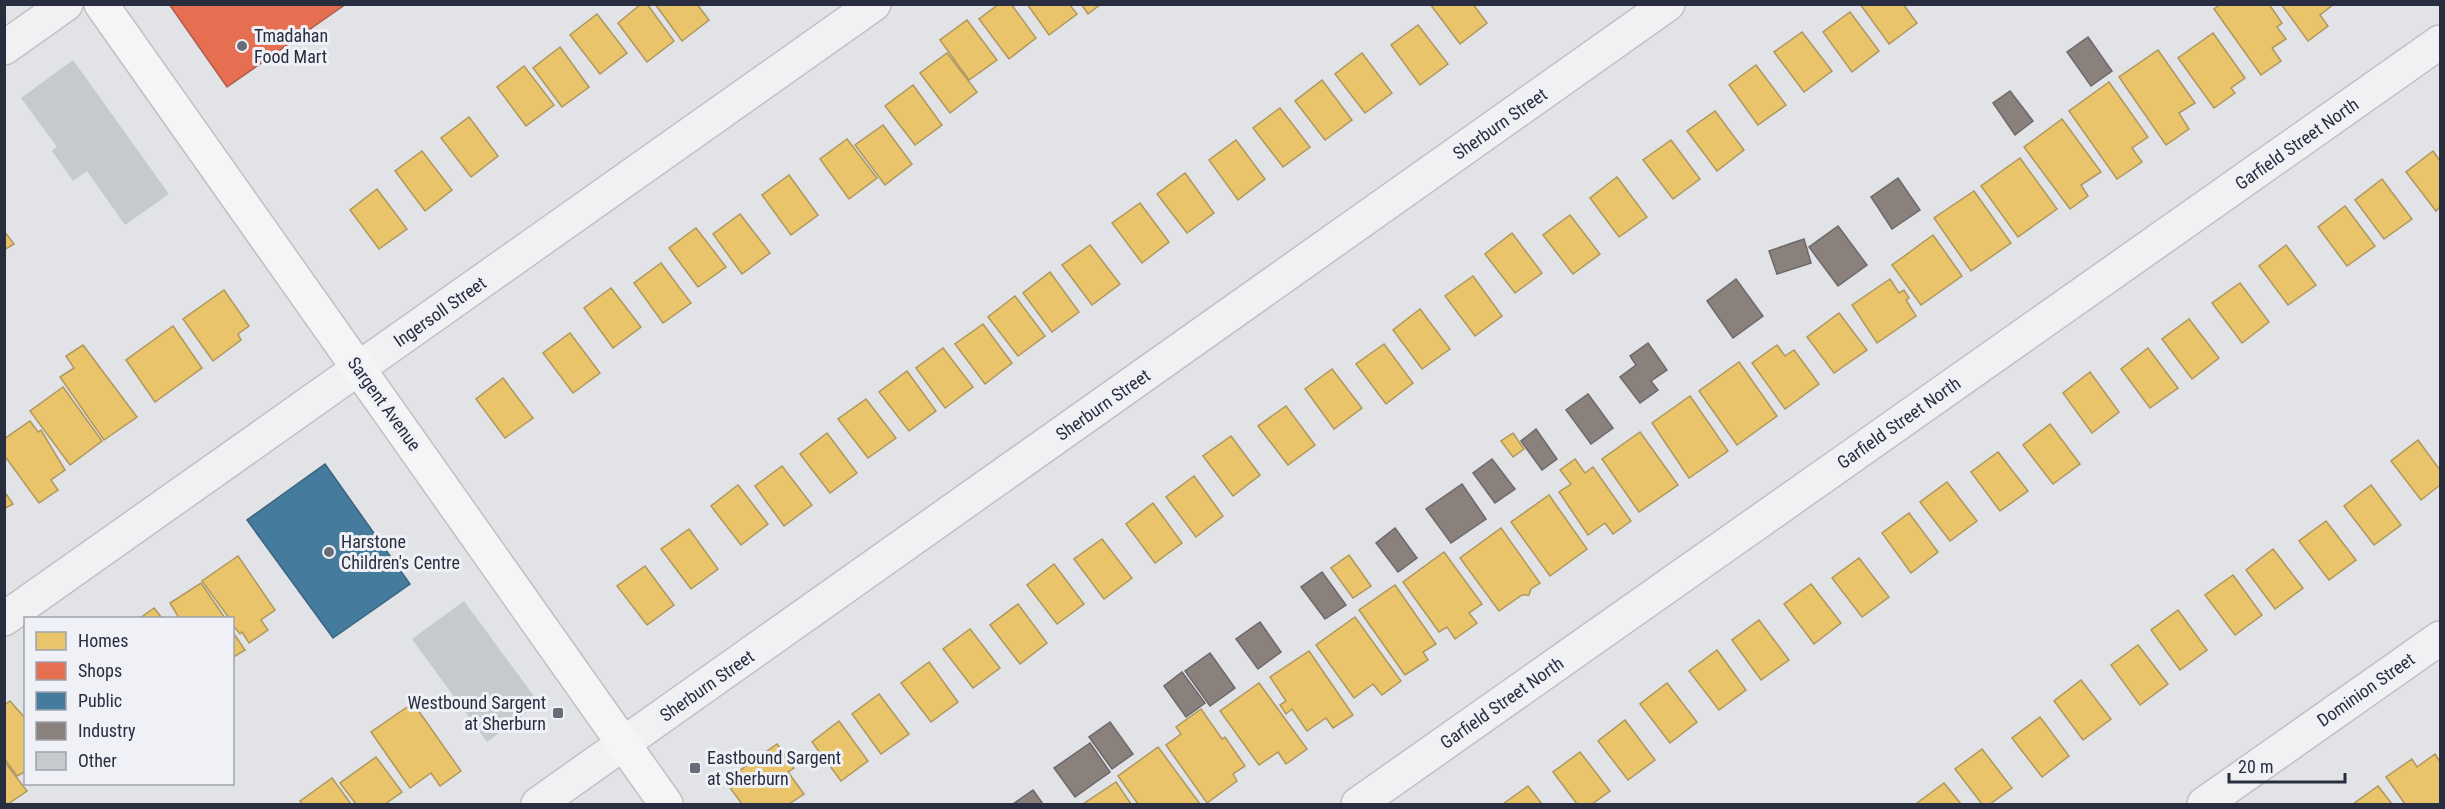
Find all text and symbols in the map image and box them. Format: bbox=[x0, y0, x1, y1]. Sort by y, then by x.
place label: Tmadahan Food Mart bbox=[254, 25, 328, 67]
marker: Tmadahan Food Mart bbox=[235, 39, 249, 53]
street label: Sherburn Street bbox=[1449, 83, 1551, 164]
street label: Garfield Street North bbox=[2231, 93, 2362, 194]
street label: Ingersoll Street bbox=[390, 272, 490, 351]
street label: Sargent Avenue bbox=[343, 353, 425, 455]
street label: Sherburn Street bbox=[1052, 364, 1154, 445]
street label: Garfield Street North bbox=[1833, 372, 1964, 473]
place label: Harstone Children's Centre bbox=[341, 531, 460, 573]
marker: Harstone Children's Centre bbox=[322, 545, 336, 559]
legend bbox=[24, 617, 234, 785]
text: Homes bbox=[78, 630, 128, 651]
street label: Sherburn Street bbox=[656, 645, 758, 726]
street label: Dominion Street bbox=[2313, 648, 2418, 731]
street label: Garfield Street North bbox=[1436, 652, 1567, 753]
text: Shops bbox=[78, 660, 122, 681]
text: Public bbox=[78, 690, 122, 711]
place label: Westbound Sargent at Sherburn bbox=[408, 692, 546, 734]
marker: Westbound Sargent at Sherburn bbox=[551, 706, 565, 720]
text: Industry bbox=[78, 720, 136, 741]
scale bar bbox=[2229, 746, 2344, 784]
place label: Eastbound Sargent at Sherburn bbox=[707, 747, 841, 789]
text: Other bbox=[78, 750, 117, 771]
text: 20 m bbox=[2238, 756, 2273, 777]
marker: Eastbound Sargent at Sherburn bbox=[688, 761, 702, 775]

